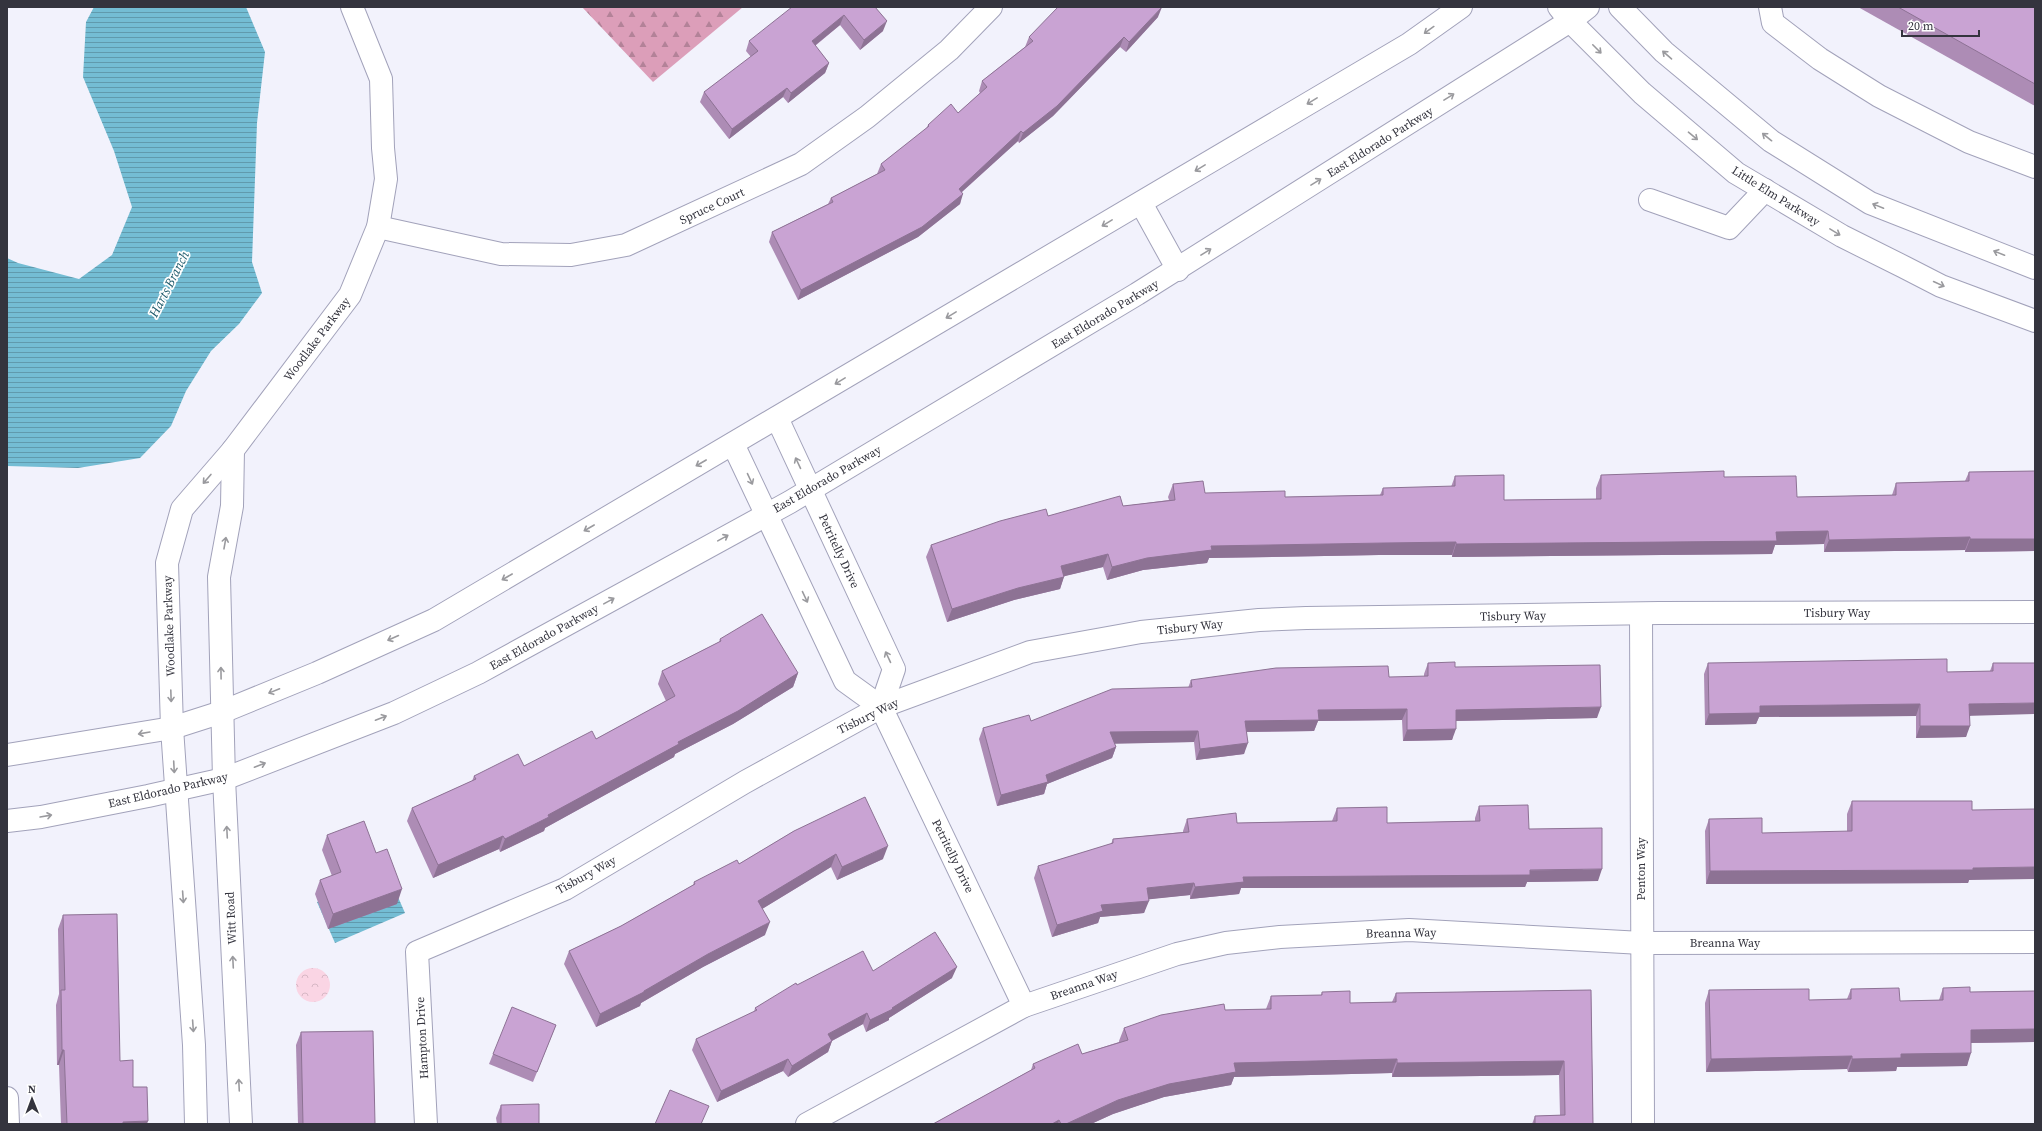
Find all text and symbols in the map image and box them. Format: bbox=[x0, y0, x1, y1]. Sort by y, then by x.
scale bar bbox=[1902, 12, 1979, 38]
text: 20 m bbox=[1908, 18, 1934, 34]
one-way arrow bbox=[1424, 26, 1435, 34]
one-way arrow bbox=[1592, 44, 1602, 54]
one-way arrow bbox=[1662, 50, 1672, 59]
one-way arrow bbox=[1443, 93, 1455, 101]
one-way arrow bbox=[1306, 98, 1318, 106]
street label: East Eldorado Parkway bbox=[1324, 102, 1437, 181]
one-way arrow bbox=[1688, 132, 1698, 141]
one-way arrow bbox=[1762, 133, 1773, 142]
street label: Little Elm Parkway bbox=[1729, 162, 1824, 230]
one-way arrow bbox=[1194, 164, 1206, 172]
one-way arrow bbox=[1310, 178, 1321, 186]
street label: Spruce Court bbox=[677, 184, 747, 228]
one-way arrow bbox=[1872, 201, 1884, 209]
one-way arrow bbox=[1101, 219, 1113, 227]
one-way arrow bbox=[1829, 229, 1841, 237]
water label: Harts Branch bbox=[145, 248, 193, 321]
one-way arrow bbox=[1200, 248, 1211, 256]
one-way arrow bbox=[1993, 249, 2005, 257]
street label: East Eldorado Parkway bbox=[1048, 275, 1162, 352]
one-way arrow bbox=[1932, 281, 1944, 288]
street label: Woodlake Parkway bbox=[280, 293, 354, 384]
one-way arrow bbox=[945, 311, 957, 319]
one-way arrow bbox=[834, 378, 846, 386]
street label: East Eldorado Parkway bbox=[770, 441, 885, 517]
one-way arrow bbox=[794, 458, 801, 470]
one-way arrow bbox=[695, 459, 707, 467]
one-way arrow bbox=[747, 473, 754, 485]
one-way arrow bbox=[203, 474, 212, 485]
street label: Petritelly Drive bbox=[815, 511, 863, 591]
one-way arrow bbox=[583, 525, 595, 533]
one-way arrow bbox=[717, 534, 729, 542]
one-way arrow bbox=[221, 537, 229, 550]
one-way arrow bbox=[501, 573, 513, 581]
street label: Woodlake Parkway bbox=[159, 574, 179, 677]
one-way arrow bbox=[802, 590, 809, 602]
one-way arrow bbox=[603, 597, 615, 604]
street label: East Eldorado Parkway bbox=[487, 600, 602, 674]
street label: Tisbury Way bbox=[1804, 605, 1871, 621]
street label: Tisbury Way bbox=[1480, 607, 1547, 625]
street label: Tisbury Way bbox=[1156, 615, 1225, 638]
one-way arrow bbox=[387, 635, 399, 642]
one-way arrow bbox=[884, 651, 891, 663]
one-way arrow bbox=[218, 667, 225, 680]
one-way arrow bbox=[268, 687, 280, 695]
one-way arrow bbox=[167, 689, 175, 702]
street label: Tisbury Way bbox=[835, 694, 902, 738]
one-way arrow bbox=[375, 713, 387, 721]
one-way arrow bbox=[138, 729, 151, 737]
one-way arrow bbox=[170, 760, 178, 773]
one-way arrow bbox=[254, 760, 266, 768]
street label: East Eldorado Parkway bbox=[107, 768, 230, 812]
one-way arrow bbox=[39, 812, 52, 820]
street label: Petritelly Drive bbox=[928, 816, 978, 896]
one-way arrow bbox=[223, 826, 230, 839]
street label: Penton Way bbox=[1633, 837, 1649, 901]
street label: Tisbury Way bbox=[553, 852, 620, 898]
one-way arrow bbox=[180, 890, 187, 903]
street label: Witt Road bbox=[222, 891, 240, 945]
street label: Breanna Way bbox=[1366, 924, 1437, 942]
street label: Breanna Way bbox=[1690, 935, 1761, 951]
one-way arrow bbox=[229, 956, 237, 969]
street label: Breanna Way bbox=[1048, 966, 1121, 1004]
street label: Hampton Drive bbox=[412, 997, 432, 1079]
one-way arrow bbox=[189, 1019, 196, 1032]
north arrow bbox=[12, 1079, 52, 1119]
one-way arrow bbox=[236, 1079, 243, 1092]
text: N bbox=[28, 1082, 36, 1097]

